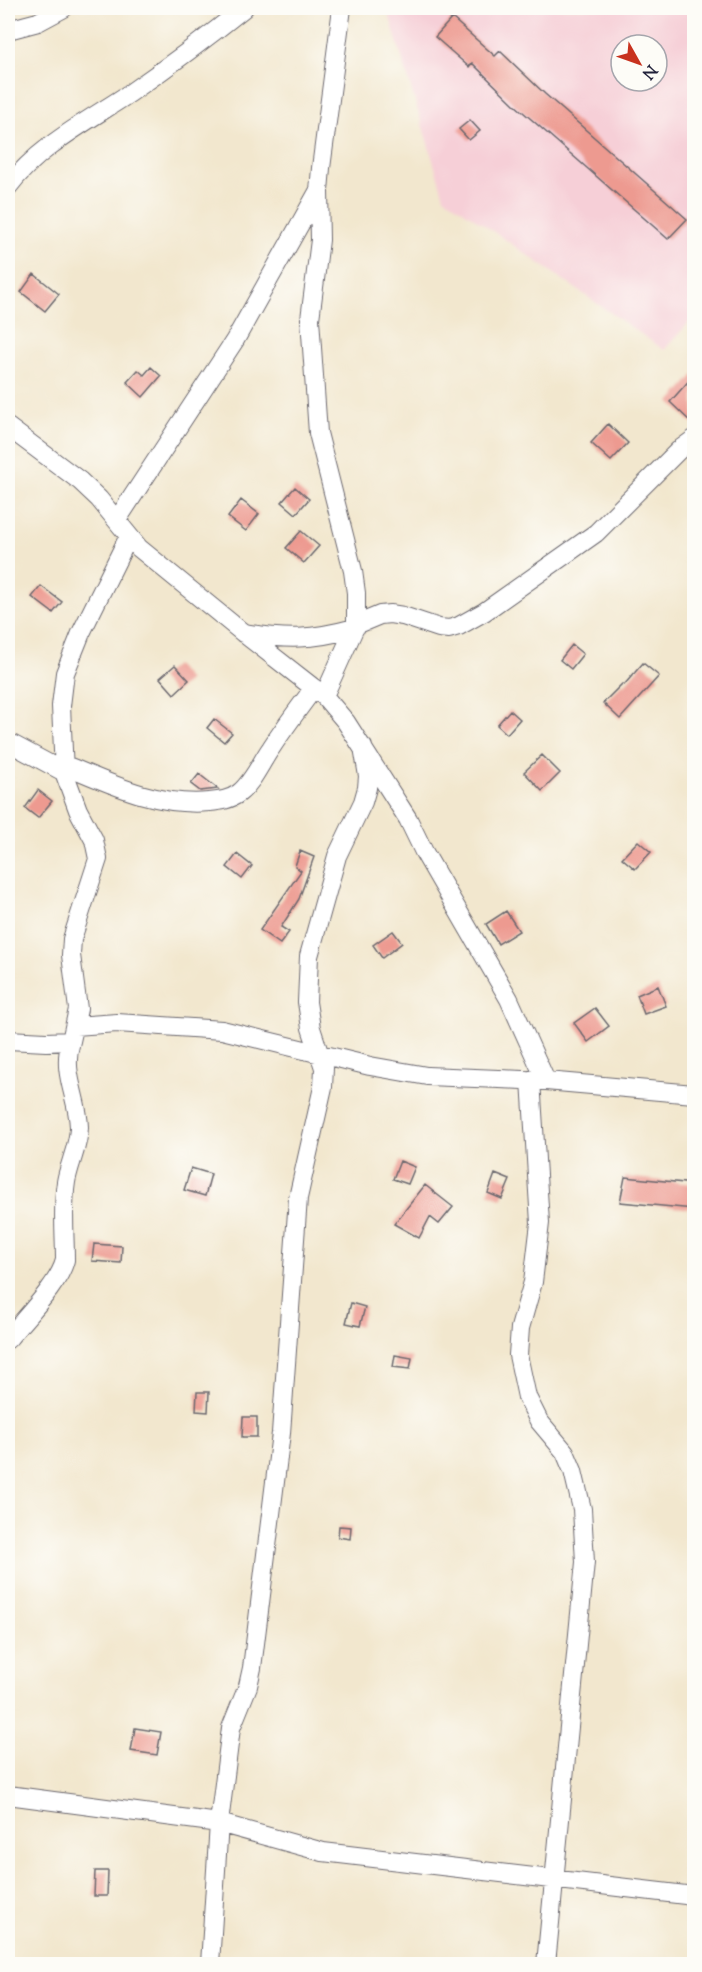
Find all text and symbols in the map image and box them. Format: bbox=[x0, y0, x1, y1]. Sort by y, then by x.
north arrow bbox=[609, 33, 669, 93]
text: N bbox=[636, 59, 661, 83]

